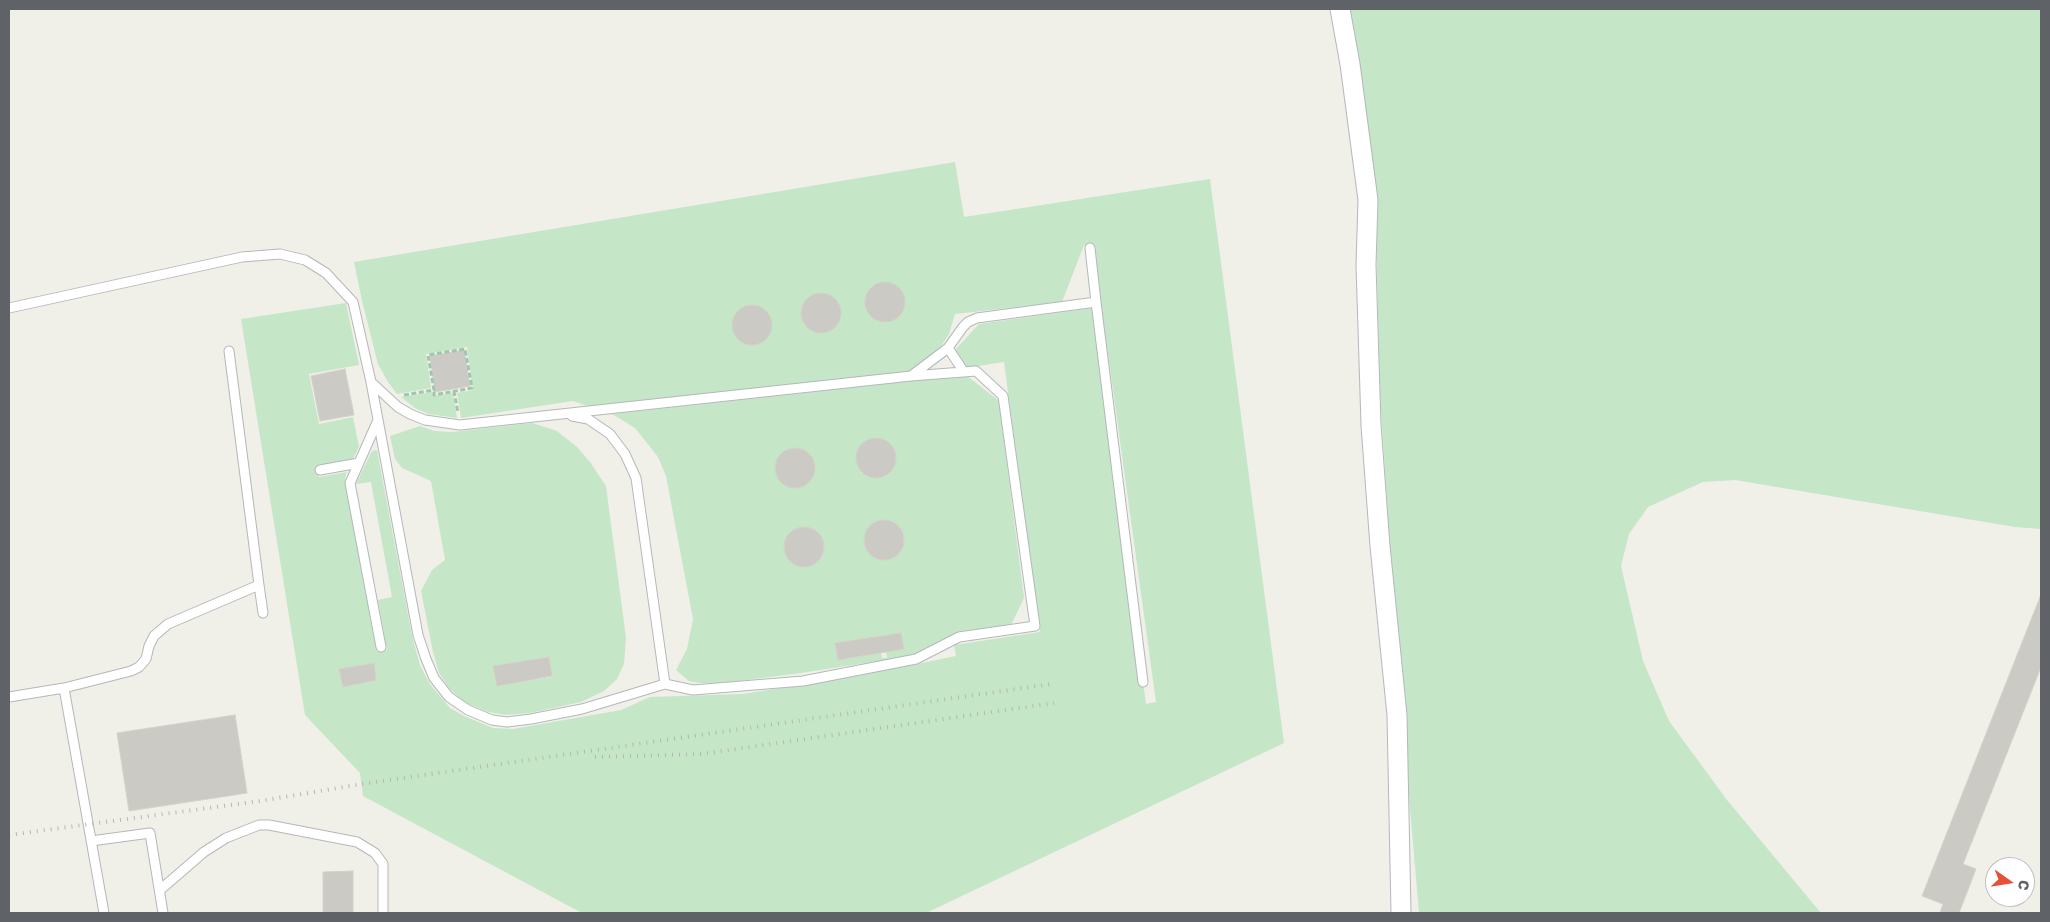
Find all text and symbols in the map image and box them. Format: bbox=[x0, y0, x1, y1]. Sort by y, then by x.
north arrow bbox=[1985, 857, 2035, 907]
text: С bbox=[2015, 878, 2034, 892]

